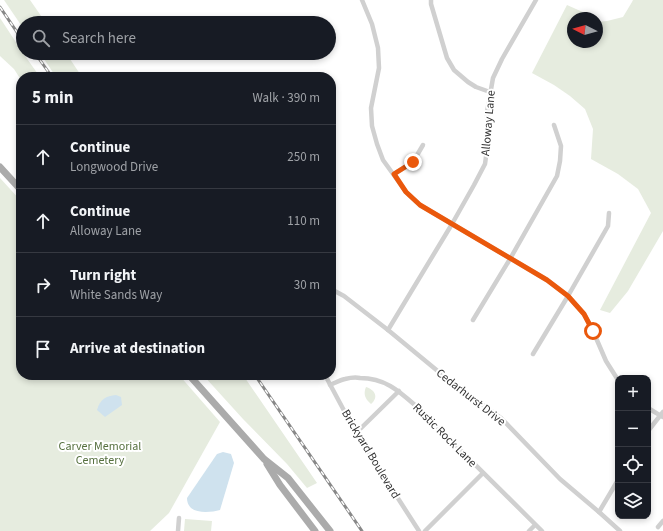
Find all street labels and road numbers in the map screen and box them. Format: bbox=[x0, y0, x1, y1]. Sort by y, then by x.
street label: Alloway Lane bbox=[477, 89, 500, 157]
street label: Cedarhurst Drive bbox=[432, 365, 509, 430]
street label: Rustic Rock Lane bbox=[409, 399, 481, 471]
street label: Brickyard Boulevard bbox=[337, 406, 404, 502]

